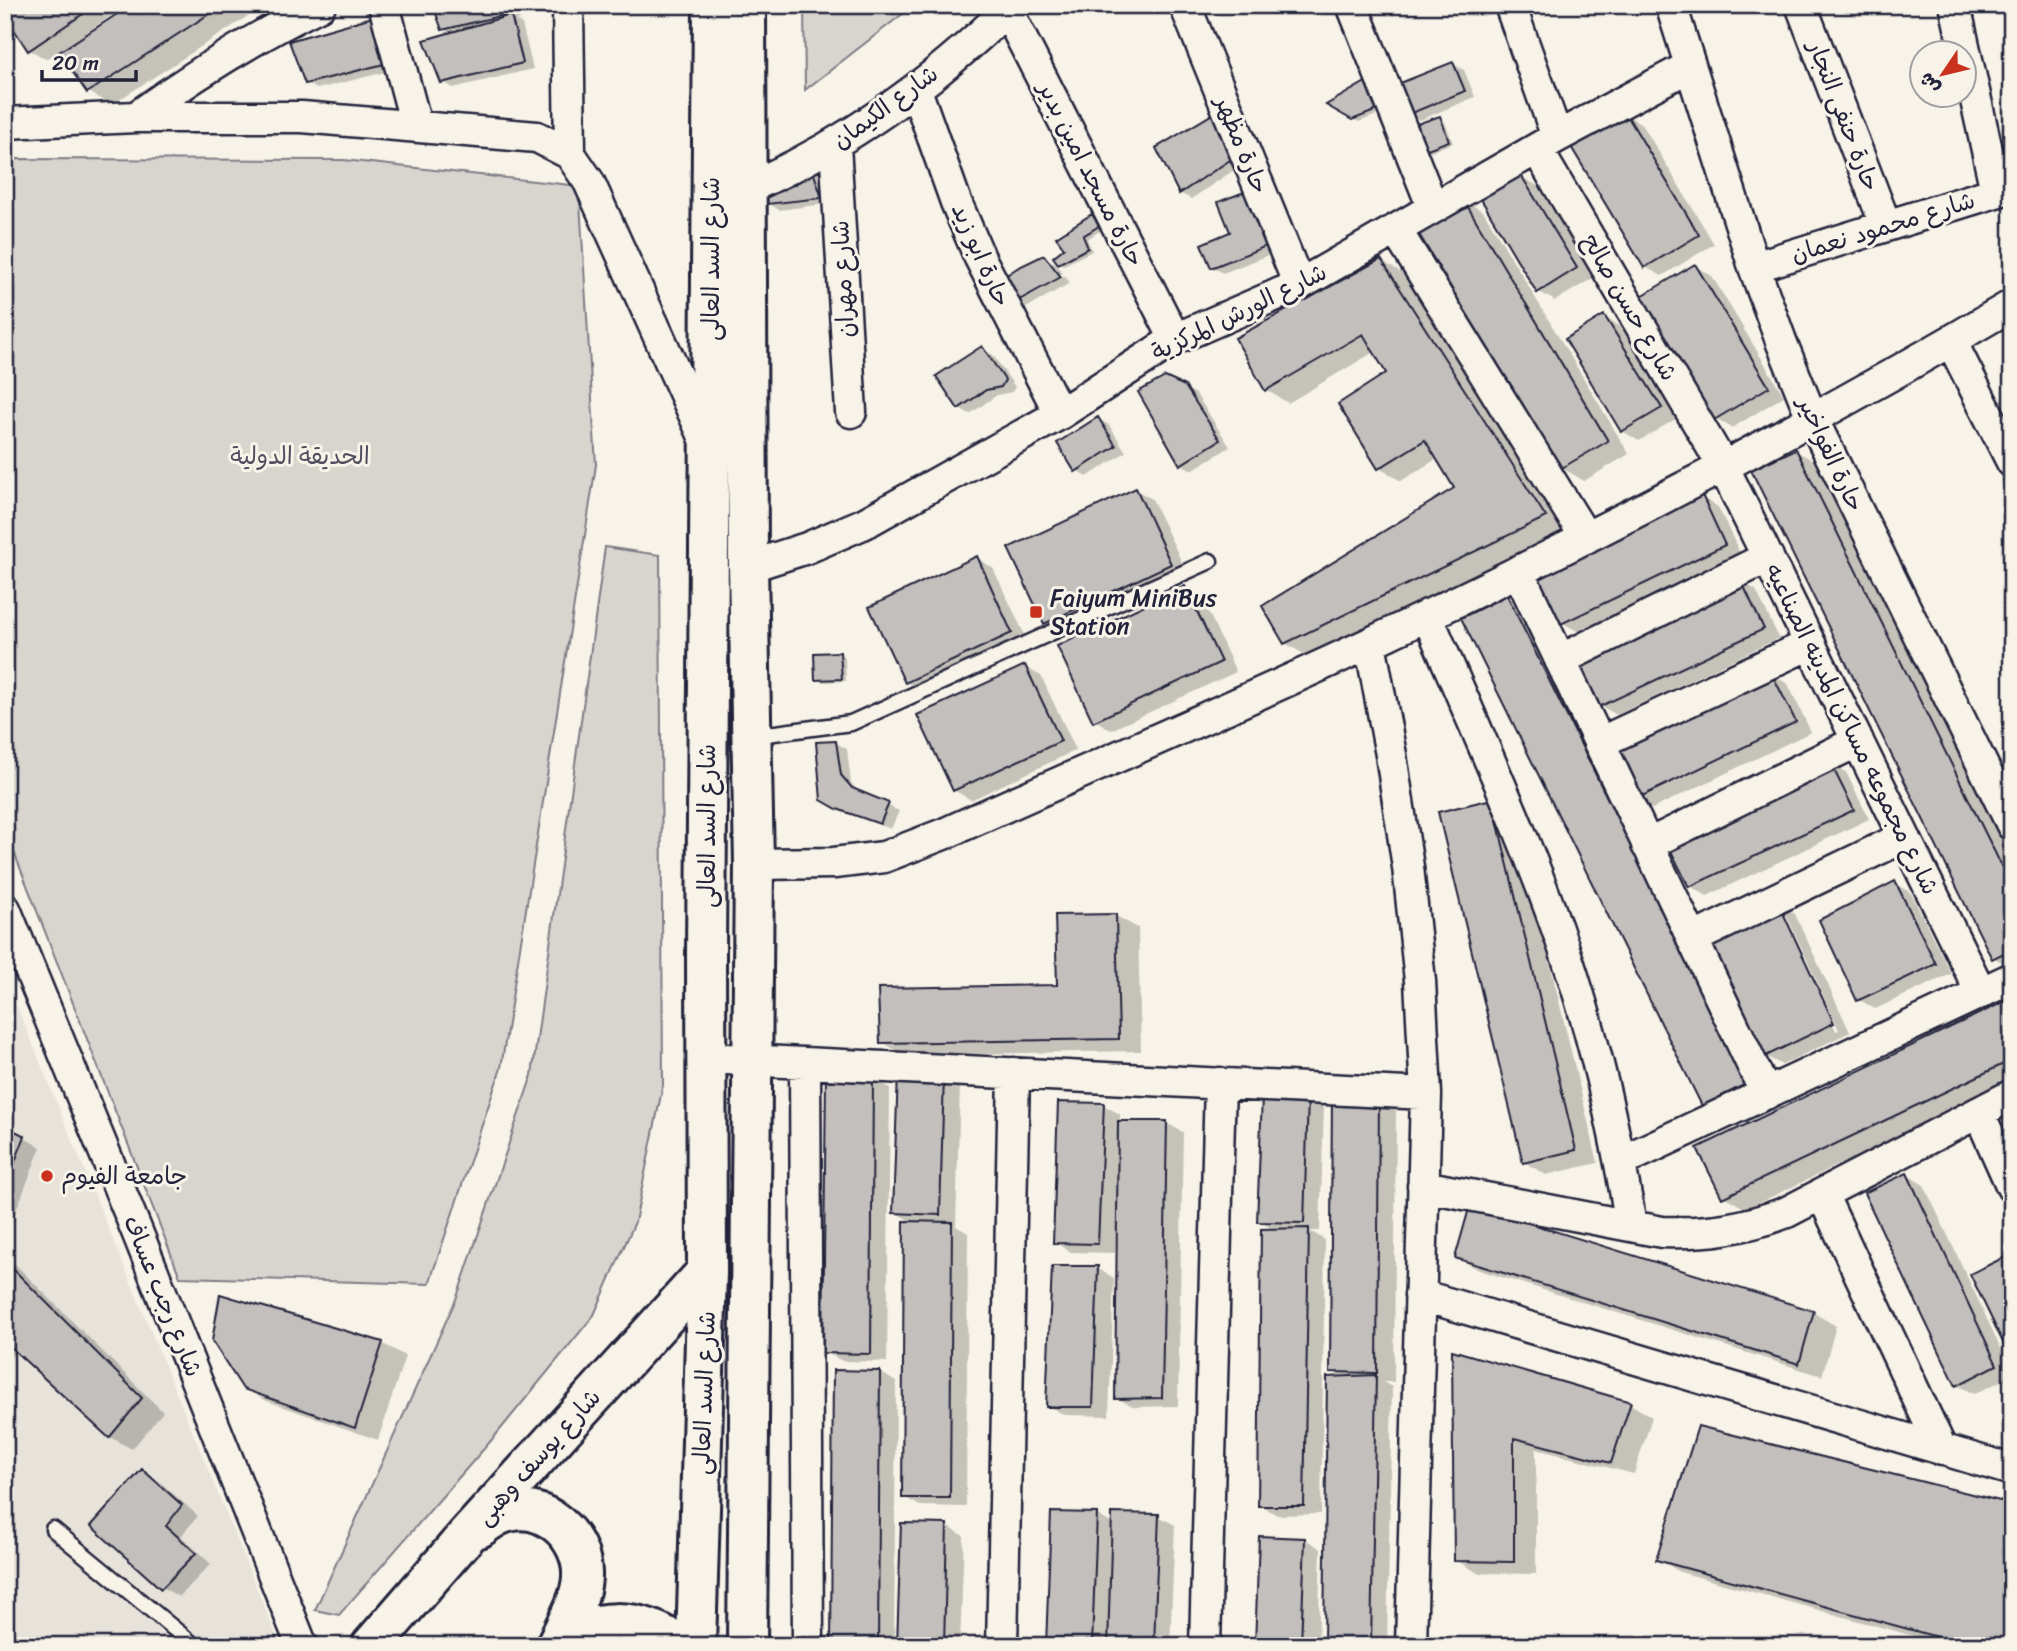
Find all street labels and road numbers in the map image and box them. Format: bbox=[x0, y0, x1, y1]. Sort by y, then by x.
street label: حارة حنفى النجار bbox=[1795, 33, 1892, 198]
street label: شارع الكيمان bbox=[823, 54, 947, 160]
street label: حارة مسجد امين بدير bbox=[1025, 72, 1156, 274]
street label: حارة مظهر bbox=[1203, 88, 1281, 200]
street label: شارع السد العالى bbox=[690, 177, 732, 341]
street label: شارع محمود نعمان bbox=[1786, 179, 1980, 275]
street label: حارة ابو زيد bbox=[939, 196, 1023, 314]
street label: شارع مهران bbox=[819, 219, 867, 339]
street label: شارع حسن صالح bbox=[1571, 225, 1689, 389]
street label: شارع الورش المركزية bbox=[1144, 251, 1334, 373]
street label: حارة الفواخير bbox=[1785, 387, 1876, 519]
street label: شارع مجموعه مساكن المدينه الصناعيه bbox=[1753, 556, 1951, 902]
street label: شارع السد العالى bbox=[686, 744, 728, 908]
street label: شارع رجب عساف bbox=[111, 1209, 215, 1383]
street label: شارع السد العالى bbox=[680, 1310, 728, 1476]
street label: شارع يوسف وهبى bbox=[464, 1379, 612, 1535]

